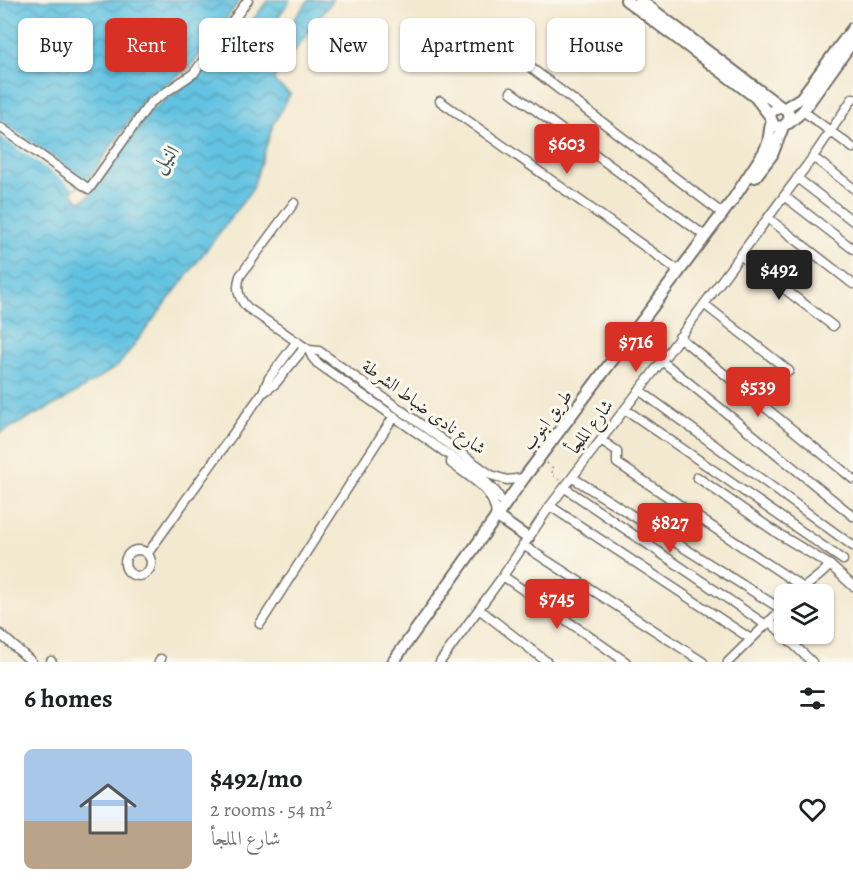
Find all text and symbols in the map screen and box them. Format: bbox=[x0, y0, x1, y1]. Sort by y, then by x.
chip: Buy bbox=[18, 18, 93, 72]
chip: Rent bbox=[105, 18, 187, 72]
chip: Filters bbox=[199, 18, 296, 72]
chip: New bbox=[308, 18, 388, 72]
chip: Apartment bbox=[400, 18, 535, 72]
chip: House bbox=[547, 18, 645, 72]
pin: $603 bbox=[531, 124, 603, 175]
text: $603 bbox=[548, 130, 586, 157]
water label: النيل bbox=[145, 138, 186, 179]
pin: $492 bbox=[743, 250, 815, 301]
text: $492 bbox=[760, 256, 798, 283]
pin: $716 bbox=[600, 322, 672, 373]
text: $716 bbox=[619, 328, 653, 355]
street label: شارع نادى ضباط الشرطة bbox=[355, 354, 491, 462]
pin: $539 bbox=[722, 367, 794, 418]
text: $539 bbox=[740, 373, 776, 400]
street label: طريق ابنوب bbox=[516, 385, 578, 455]
street label: شارع الملجأ bbox=[561, 394, 621, 461]
pin: $827 bbox=[634, 503, 706, 554]
text: $827 bbox=[651, 509, 689, 536]
pin: $745 bbox=[521, 579, 593, 630]
map controls bbox=[774, 584, 834, 644]
button: layers bbox=[774, 584, 834, 644]
text: $745 bbox=[539, 585, 575, 612]
text: 6 homes bbox=[24, 681, 113, 716]
icon: filters bbox=[796, 682, 829, 715]
text: $492/mo bbox=[210, 761, 303, 796]
icon: home bbox=[72, 773, 144, 845]
icon: heart bbox=[796, 793, 829, 826]
text: 2 rooms · 54 m² bbox=[210, 796, 332, 823]
text: شارع الملجأ bbox=[210, 825, 281, 852]

